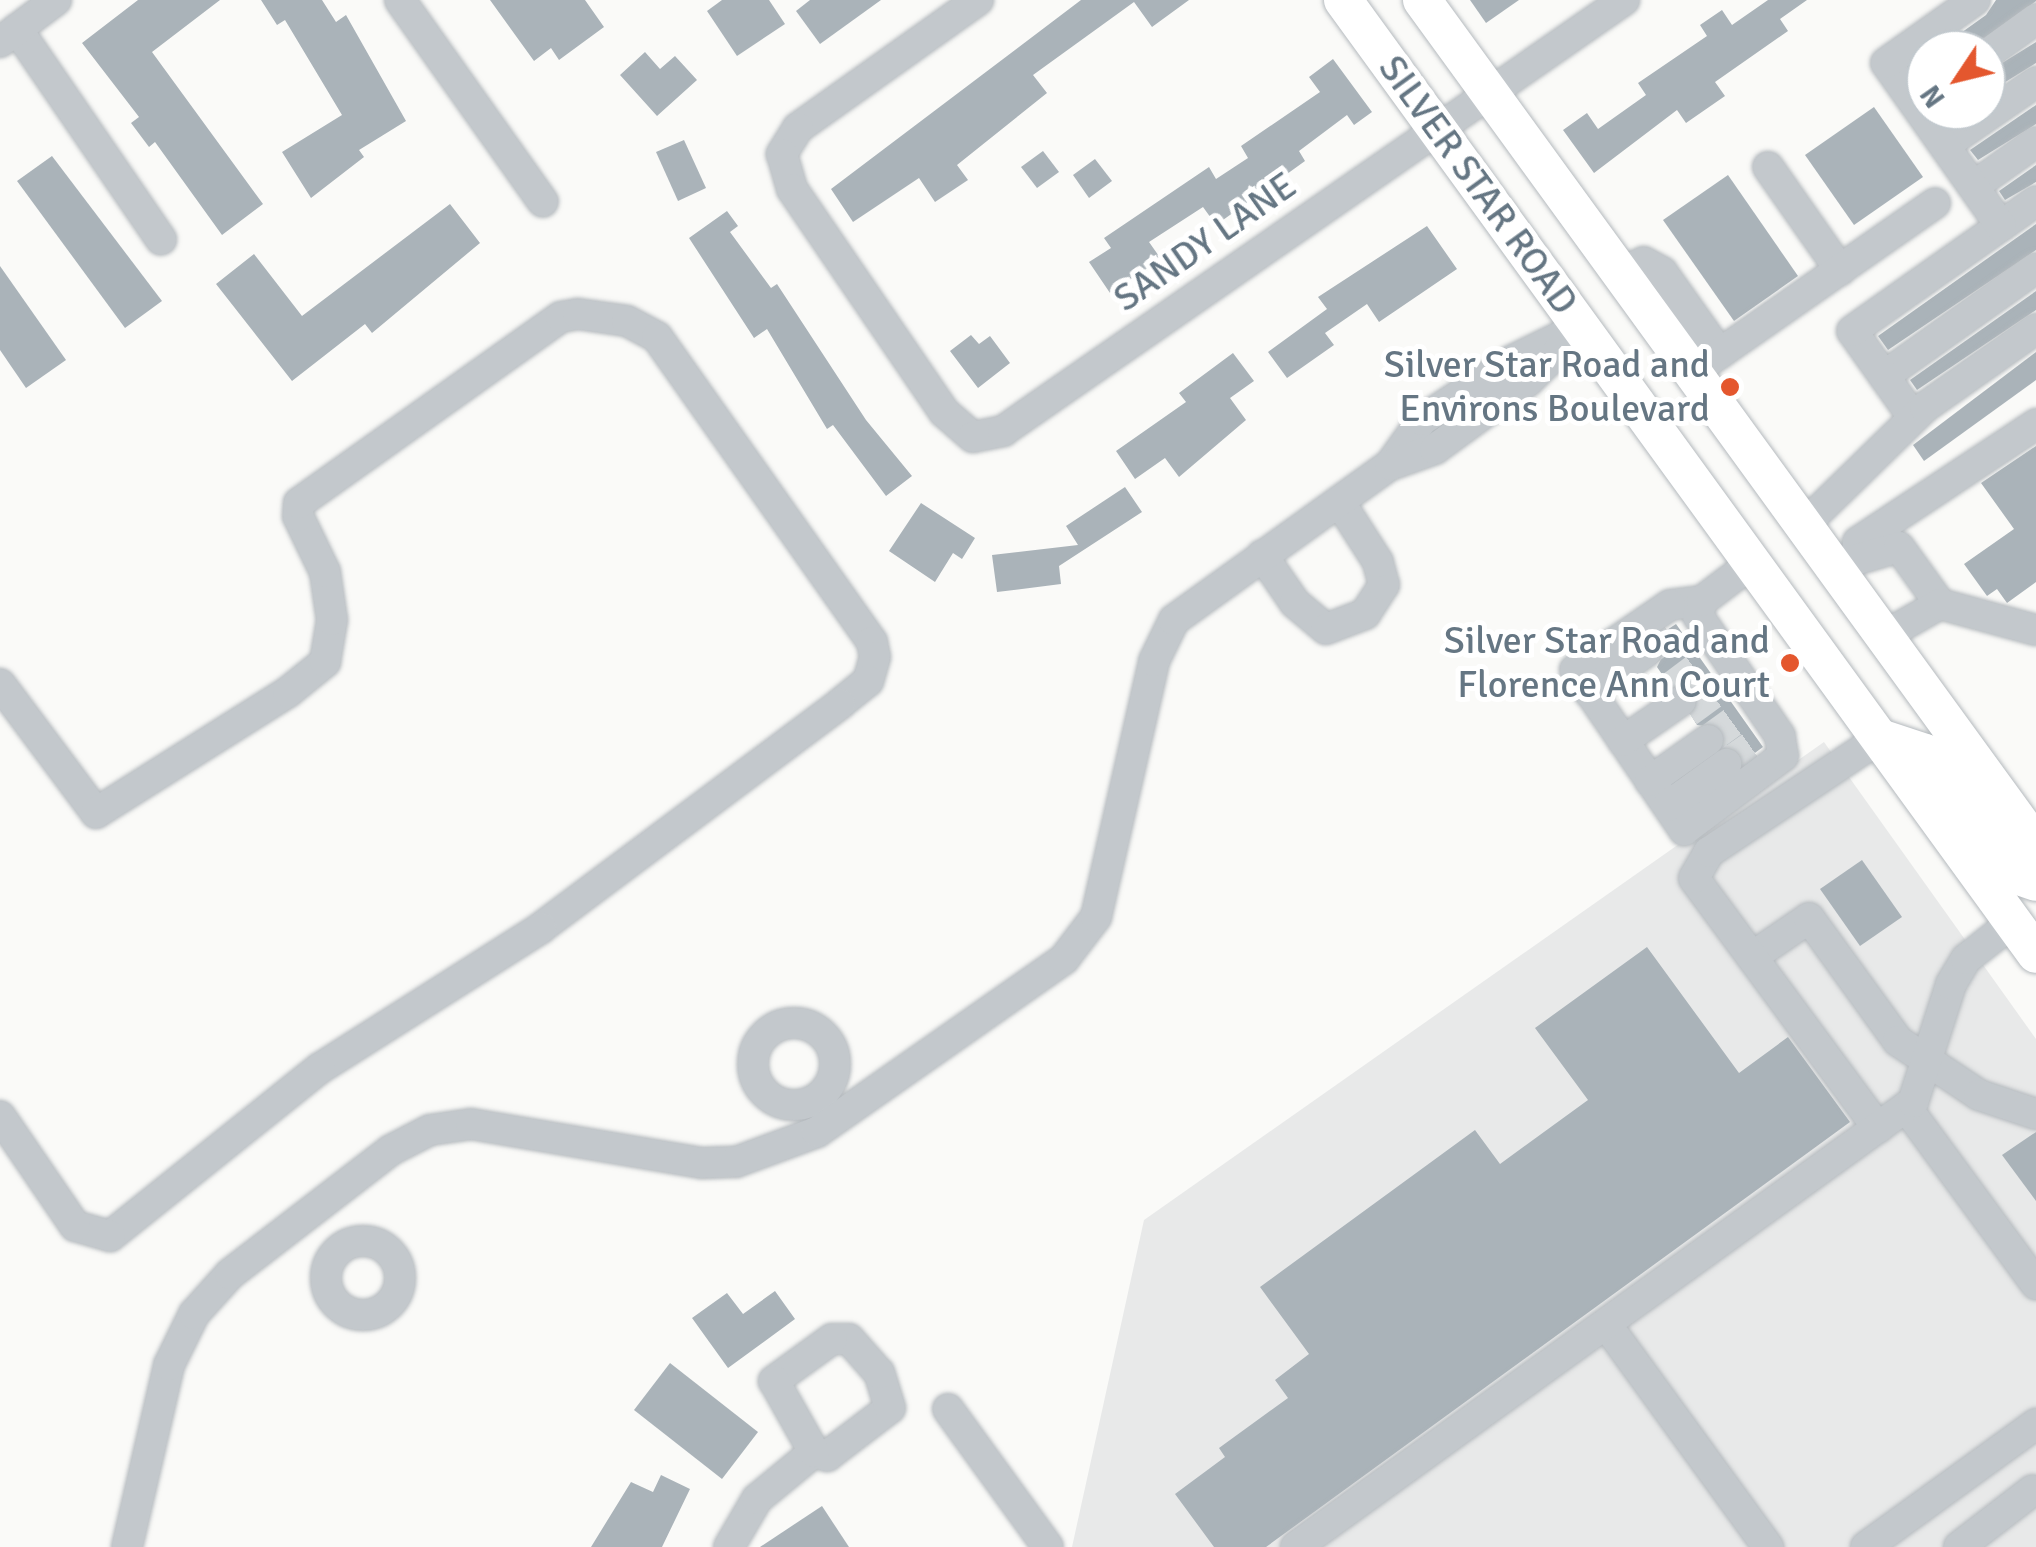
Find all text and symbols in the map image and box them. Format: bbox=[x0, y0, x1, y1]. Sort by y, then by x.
north arrow bbox=[1906, 30, 2006, 130]
street label: SILVER STAR ROAD bbox=[1369, 47, 1587, 323]
text: N bbox=[1914, 78, 1953, 114]
street label: SANDY LANE bbox=[1105, 163, 1305, 321]
place label: Silver Star Road and Environs Boulevard bbox=[1384, 342, 1710, 432]
marker: Silver Star Road and Environs Boulevard bbox=[1719, 376, 1741, 398]
place label: Silver Star Road and Florence Ann Court bbox=[1444, 618, 1770, 708]
marker: Silver Star Road and Florence Ann Court bbox=[1779, 652, 1801, 674]

